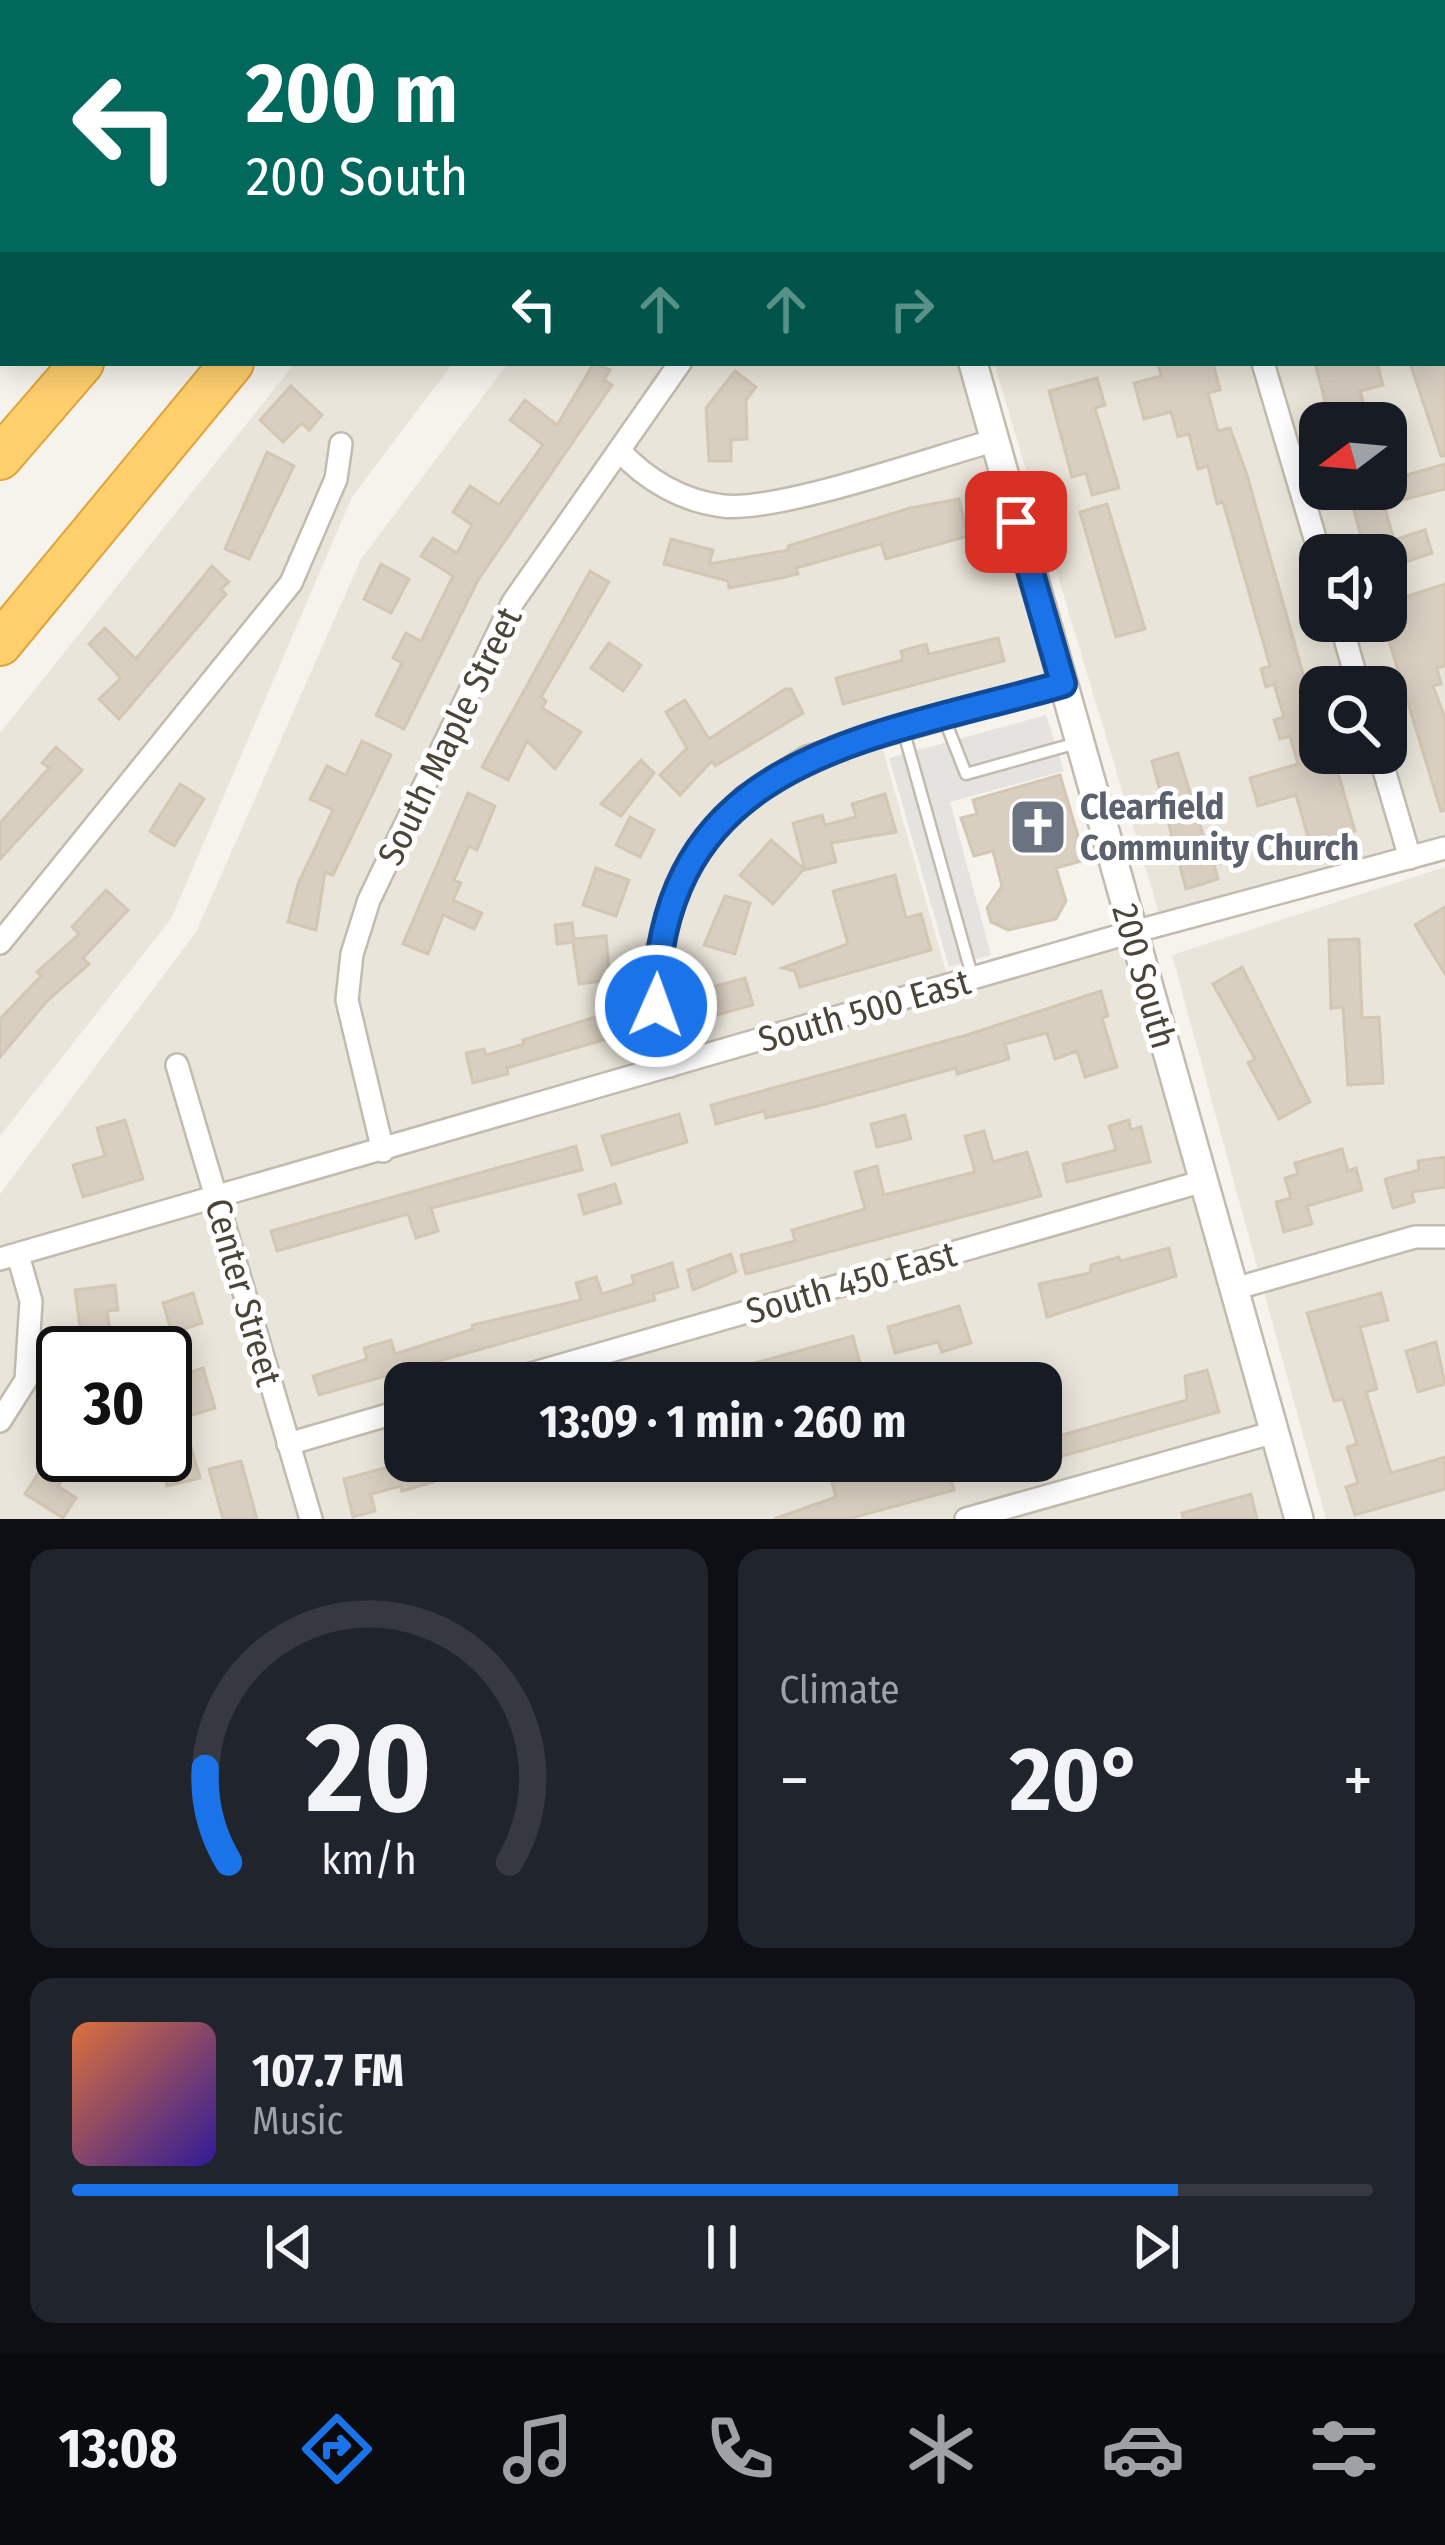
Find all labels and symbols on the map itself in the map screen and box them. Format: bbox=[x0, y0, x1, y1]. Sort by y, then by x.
north arrow bbox=[1299, 402, 1407, 510]
pin bbox=[965, 471, 1067, 573]
street label: South Maple Street bbox=[368, 600, 531, 873]
place label: Clearfield Community Church bbox=[1080, 785, 1359, 870]
church icon: Clearfield Community Church bbox=[1007, 796, 1069, 858]
street label: 200 South bbox=[1102, 899, 1186, 1054]
position arrow bbox=[593, 943, 719, 1069]
street label: South 500 East bbox=[753, 960, 975, 1062]
street label: Center Street bbox=[195, 1194, 291, 1391]
street label: South 450 East bbox=[741, 1232, 962, 1334]
speed limit sign: 30 bbox=[36, 1326, 192, 1482]

